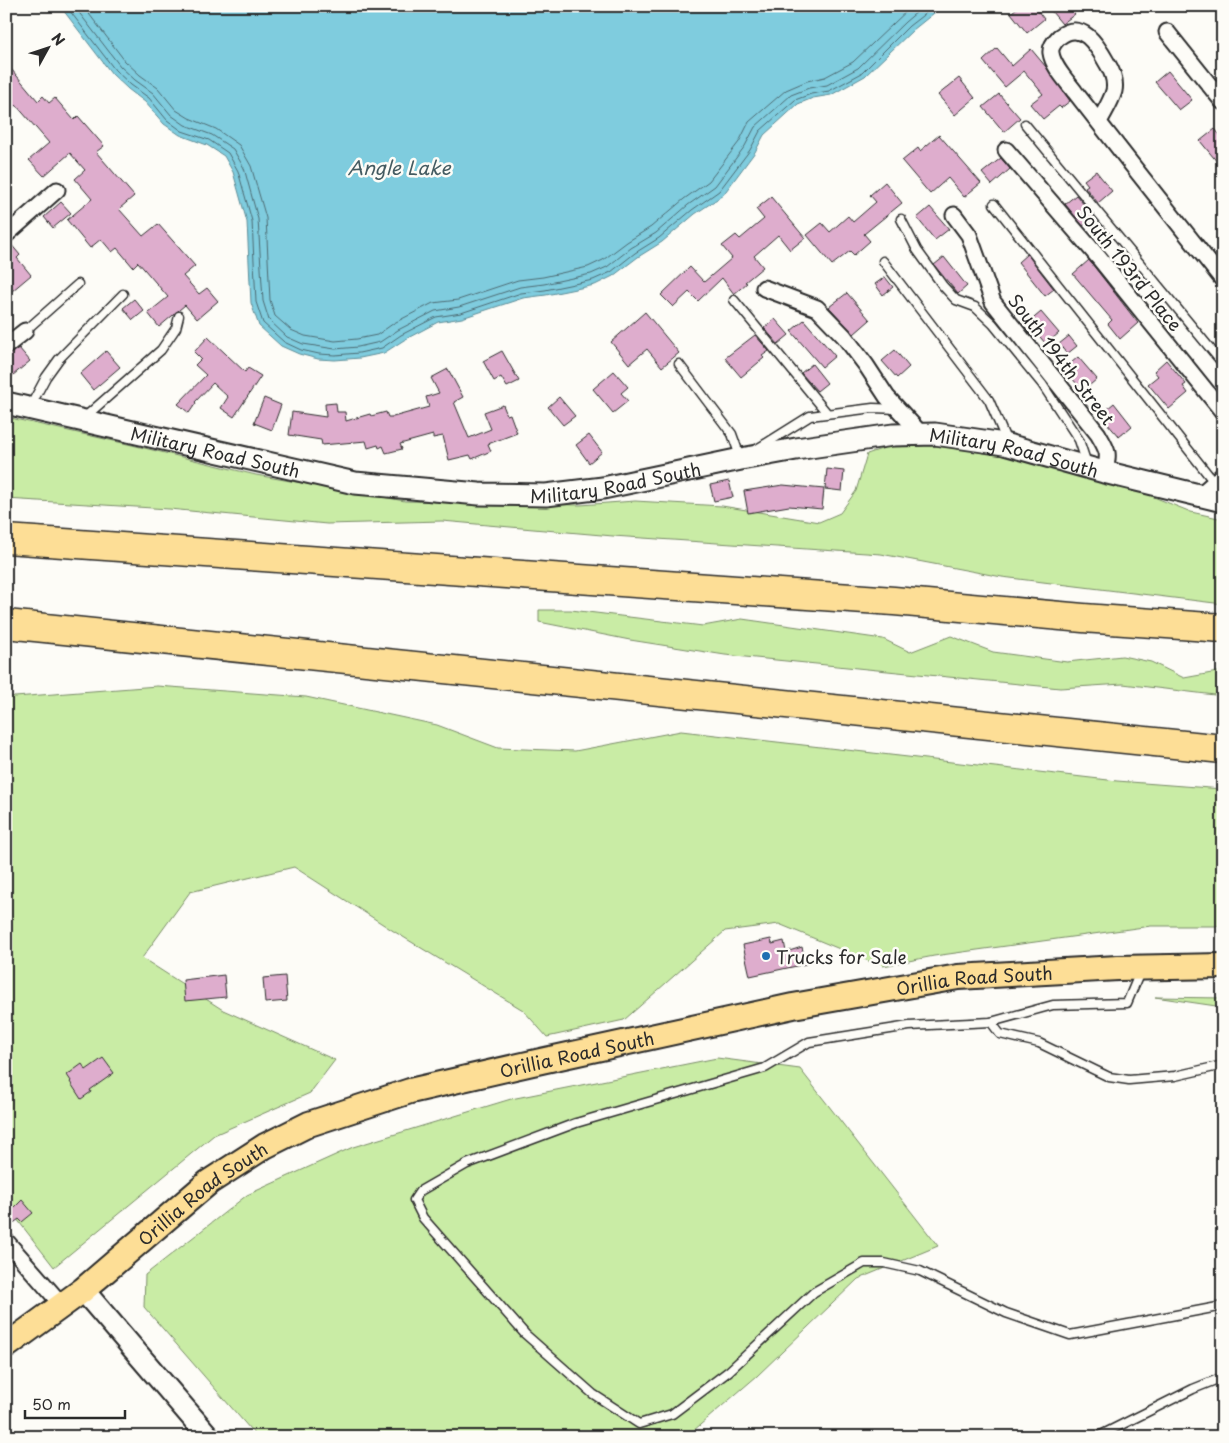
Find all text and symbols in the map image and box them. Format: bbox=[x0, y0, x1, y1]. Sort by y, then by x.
north arrow bbox=[22, 22, 72, 72]
text: N bbox=[47, 28, 70, 50]
water label: Angle Lake bbox=[347, 153, 451, 181]
street label: South 193rd Place bbox=[1071, 199, 1189, 337]
street label: South 194th Street bbox=[1002, 288, 1122, 430]
street label: Military Road South bbox=[128, 419, 303, 484]
street label: Military Road South bbox=[928, 420, 1102, 483]
street label: Military Road South bbox=[530, 454, 703, 509]
place label: Trucks for Sale bbox=[776, 943, 907, 970]
marker: Trucks for Sale bbox=[760, 950, 772, 962]
street label: Orillia Road South bbox=[894, 958, 1053, 1001]
street label: Orillia Road South bbox=[497, 1023, 656, 1084]
street label: Orillia Road South bbox=[131, 1135, 272, 1251]
scale bar bbox=[25, 1388, 125, 1420]
text: 50 m bbox=[32, 1392, 71, 1415]

